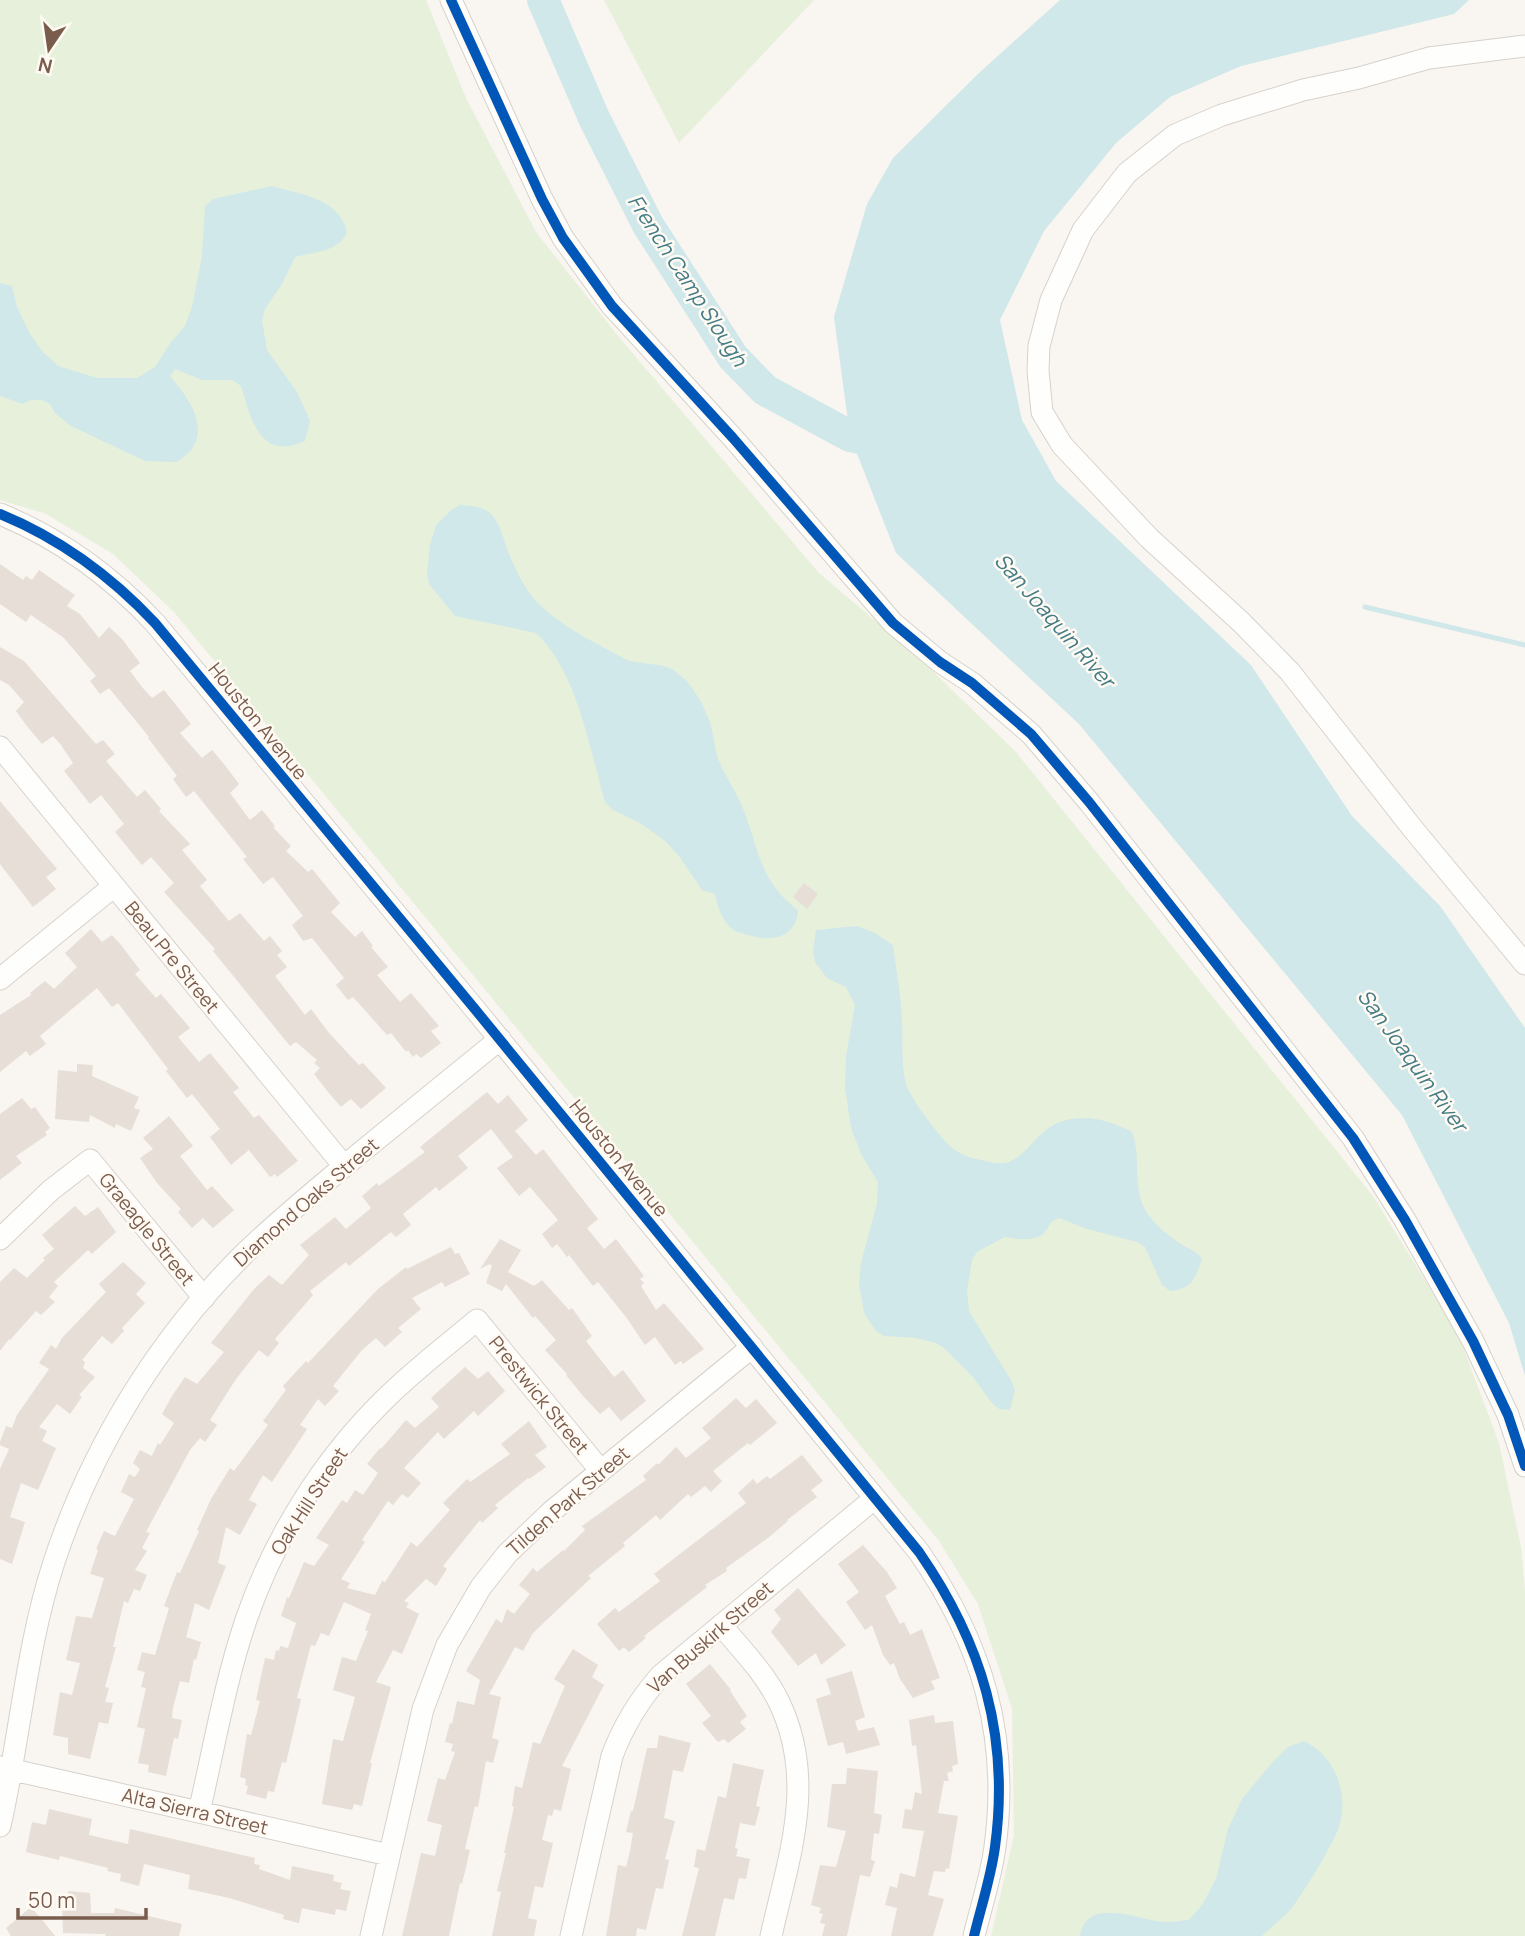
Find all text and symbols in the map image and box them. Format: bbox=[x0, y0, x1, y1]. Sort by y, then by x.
north arrow bbox=[14, 14, 84, 84]
text: N bbox=[36, 51, 55, 80]
water label: French Camp Slough bbox=[622, 189, 755, 373]
water label: San Joaquin River bbox=[989, 547, 1123, 695]
street label: Houston Avenue bbox=[203, 657, 313, 785]
street label: Beau Pre Street bbox=[119, 896, 225, 1018]
water label: San Joaquin River bbox=[1352, 983, 1476, 1139]
street label: Houston Avenue bbox=[564, 1094, 674, 1222]
street label: Diamond Oaks Street bbox=[228, 1132, 384, 1272]
street label: Graeagle Street bbox=[93, 1167, 201, 1291]
street label: Prestwick Street bbox=[483, 1330, 595, 1460]
street label: Tilden Park Street bbox=[501, 1440, 635, 1562]
street label: Oak Hill Street bbox=[264, 1442, 354, 1560]
street label: Van Buskirk Street bbox=[642, 1575, 778, 1699]
street label: Alta Sierra Street bbox=[119, 1782, 271, 1840]
scale bar bbox=[18, 1876, 145, 1920]
text: 50 m bbox=[28, 1886, 75, 1914]

